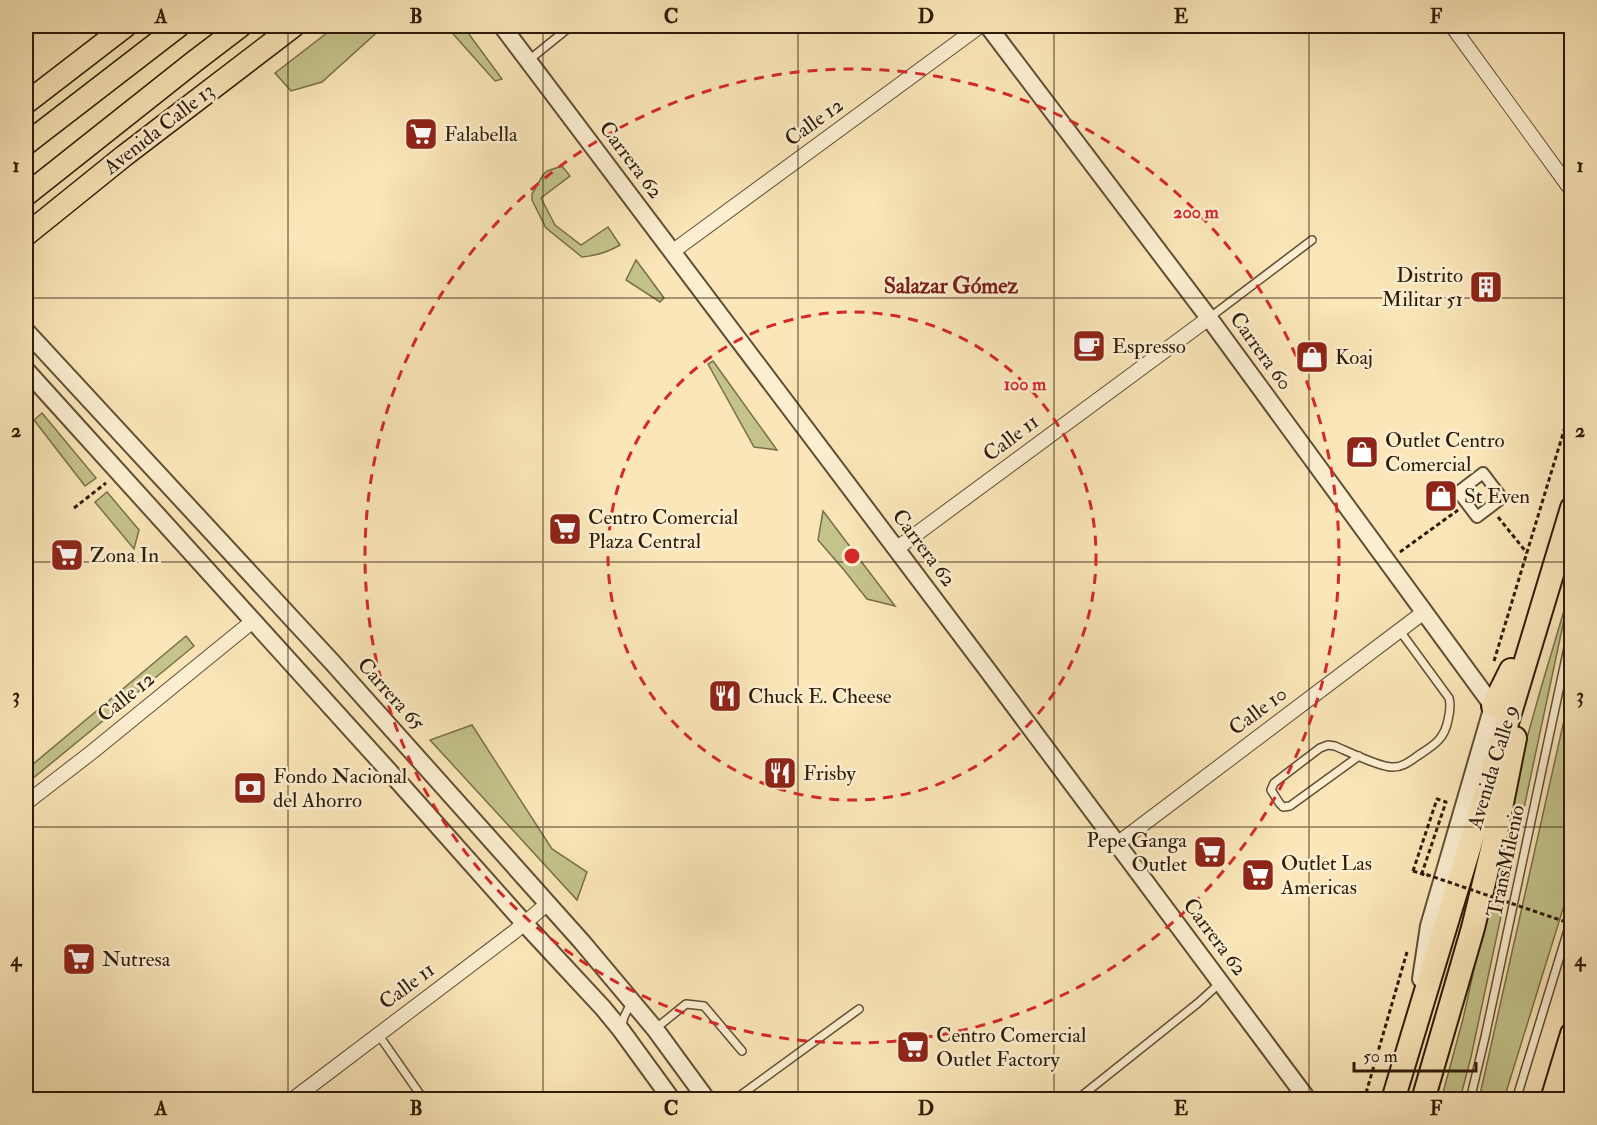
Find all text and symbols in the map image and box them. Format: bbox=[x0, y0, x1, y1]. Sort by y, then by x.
text: A bbox=[154, 4, 168, 29]
text: B bbox=[409, 4, 423, 29]
text: C bbox=[664, 4, 678, 29]
text: D bbox=[918, 4, 934, 29]
text: E bbox=[1174, 4, 1189, 29]
text: F bbox=[1430, 4, 1443, 29]
street label: Avenida Calle 13 bbox=[97, 77, 220, 181]
street label: Calle 12 bbox=[779, 92, 849, 152]
supermarket icon: Falabella bbox=[403, 116, 439, 152]
street label: Carrera 62 bbox=[593, 116, 669, 204]
place label: Falabella bbox=[444, 121, 518, 148]
text: 1 bbox=[12, 153, 20, 178]
text: 1 bbox=[1576, 153, 1584, 178]
text: 200 m bbox=[1173, 201, 1220, 224]
place label: Distrito Militar 51 bbox=[1382, 262, 1463, 313]
building icon: Distrito Militar 51 bbox=[1468, 269, 1504, 305]
district label: Salazar Gómez bbox=[884, 272, 1019, 300]
street label: Carrera 60 bbox=[1223, 306, 1299, 396]
cafe icon: Espresso bbox=[1071, 328, 1107, 364]
place label: Espresso bbox=[1112, 333, 1186, 360]
shop icon: Koaj bbox=[1294, 339, 1330, 375]
place label: Koaj bbox=[1335, 344, 1373, 371]
text: 100 m bbox=[1004, 373, 1047, 396]
street label: Calle 11 bbox=[978, 408, 1044, 468]
text: 2 bbox=[11, 418, 21, 443]
text: 2 bbox=[1575, 418, 1585, 443]
place label: Outlet Centro Comercial bbox=[1385, 427, 1505, 478]
shop icon: Outlet Centro Comercial bbox=[1344, 434, 1380, 470]
shop icon: St Even bbox=[1423, 478, 1459, 514]
place label: St Even bbox=[1464, 483, 1530, 510]
place label: Centro Comercial Plaza Central bbox=[588, 504, 739, 555]
street label: Carrera 62 bbox=[886, 504, 962, 592]
supermarket icon: Centro Comercial Plaza Central bbox=[547, 511, 583, 547]
supermarket icon: Zona In bbox=[49, 537, 85, 573]
place label: Zona In bbox=[90, 542, 159, 569]
centre of rings bbox=[842, 546, 862, 566]
street label: Carrera 65 bbox=[351, 652, 431, 737]
street label: Calle 12 bbox=[92, 666, 160, 728]
restaurant icon: Chuck E. Cheese bbox=[707, 678, 743, 714]
street label: Calle 10 bbox=[1224, 680, 1292, 742]
text: 3 bbox=[12, 683, 20, 708]
place label: Chuck E. Cheese bbox=[748, 683, 892, 710]
text: 3 bbox=[1576, 683, 1584, 708]
street label: Avenida Calle 9 bbox=[1461, 701, 1525, 833]
restaurant icon: Frisby bbox=[762, 755, 798, 791]
place label: Frisby bbox=[803, 760, 856, 787]
place label: Fondo Nacional del Ahorro bbox=[273, 763, 408, 814]
bank icon: Fondo Nacional del Ahorro bbox=[232, 770, 268, 806]
street label: TransMilenio bbox=[1481, 802, 1531, 920]
place label: Pepe Ganga Outlet bbox=[1087, 827, 1187, 878]
supermarket icon: Pepe Ganga Outlet bbox=[1192, 834, 1228, 870]
place label: Outlet Las Americas bbox=[1280, 850, 1372, 901]
supermarket icon: Outlet Las Americas bbox=[1240, 857, 1276, 893]
street label: Carrera 62 bbox=[1177, 893, 1253, 981]
supermarket icon: Nutresa bbox=[61, 941, 97, 977]
place label: Nutresa bbox=[102, 946, 171, 973]
text: 4 bbox=[10, 947, 23, 972]
text: 4 bbox=[1574, 947, 1587, 972]
street label: Calle 11 bbox=[374, 956, 440, 1016]
place label: Centro Comercial Outlet Factory bbox=[936, 1022, 1087, 1073]
supermarket icon: Centro Comercial Outlet Factory bbox=[895, 1029, 931, 1065]
scale bar bbox=[1354, 1035, 1476, 1073]
text: 50 m bbox=[1363, 1045, 1398, 1068]
text: A bbox=[154, 1096, 168, 1121]
text: B bbox=[409, 1096, 423, 1121]
text: C bbox=[664, 1096, 678, 1121]
text: D bbox=[918, 1096, 934, 1121]
text: E bbox=[1174, 1096, 1189, 1121]
text: F bbox=[1430, 1096, 1443, 1121]

